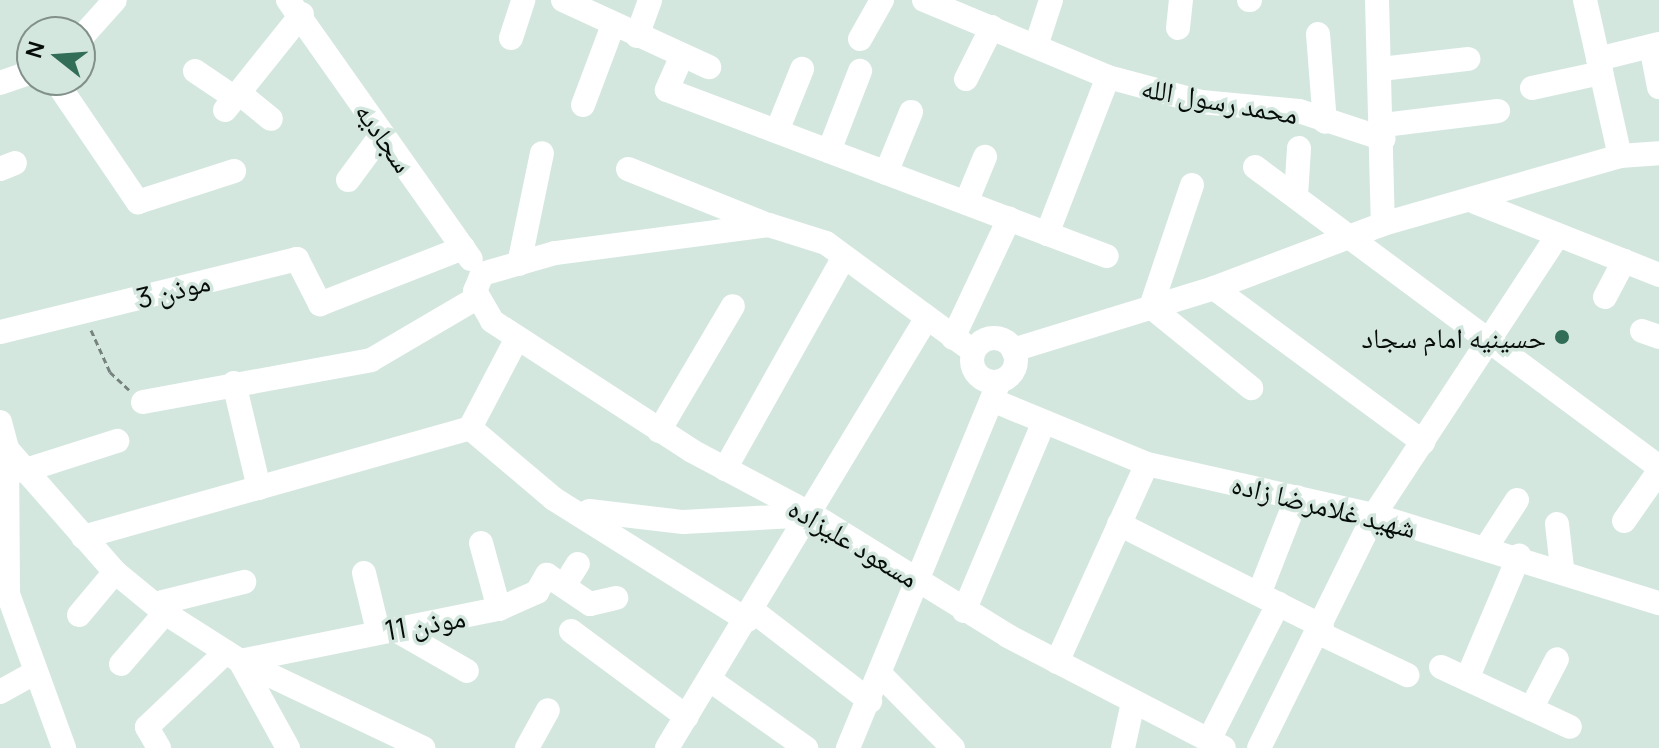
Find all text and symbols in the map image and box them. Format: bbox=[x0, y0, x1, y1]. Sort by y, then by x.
north arrow bbox=[16, 16, 96, 96]
text: N bbox=[18, 38, 52, 62]
street label: محمد رسول الله bbox=[1139, 70, 1301, 130]
street label: سجادیه bbox=[349, 95, 421, 179]
street label: موذن 3 bbox=[133, 264, 213, 314]
place label: حسینیه امام سجاد bbox=[1361, 320, 1546, 354]
marker: حسینیه امام سجاد bbox=[1553, 328, 1571, 346]
street label: شهید غلامرضا زاده bbox=[1228, 466, 1420, 544]
street label: مسعود علیزاده bbox=[783, 490, 925, 594]
street label: موذن 11 bbox=[382, 599, 468, 647]

